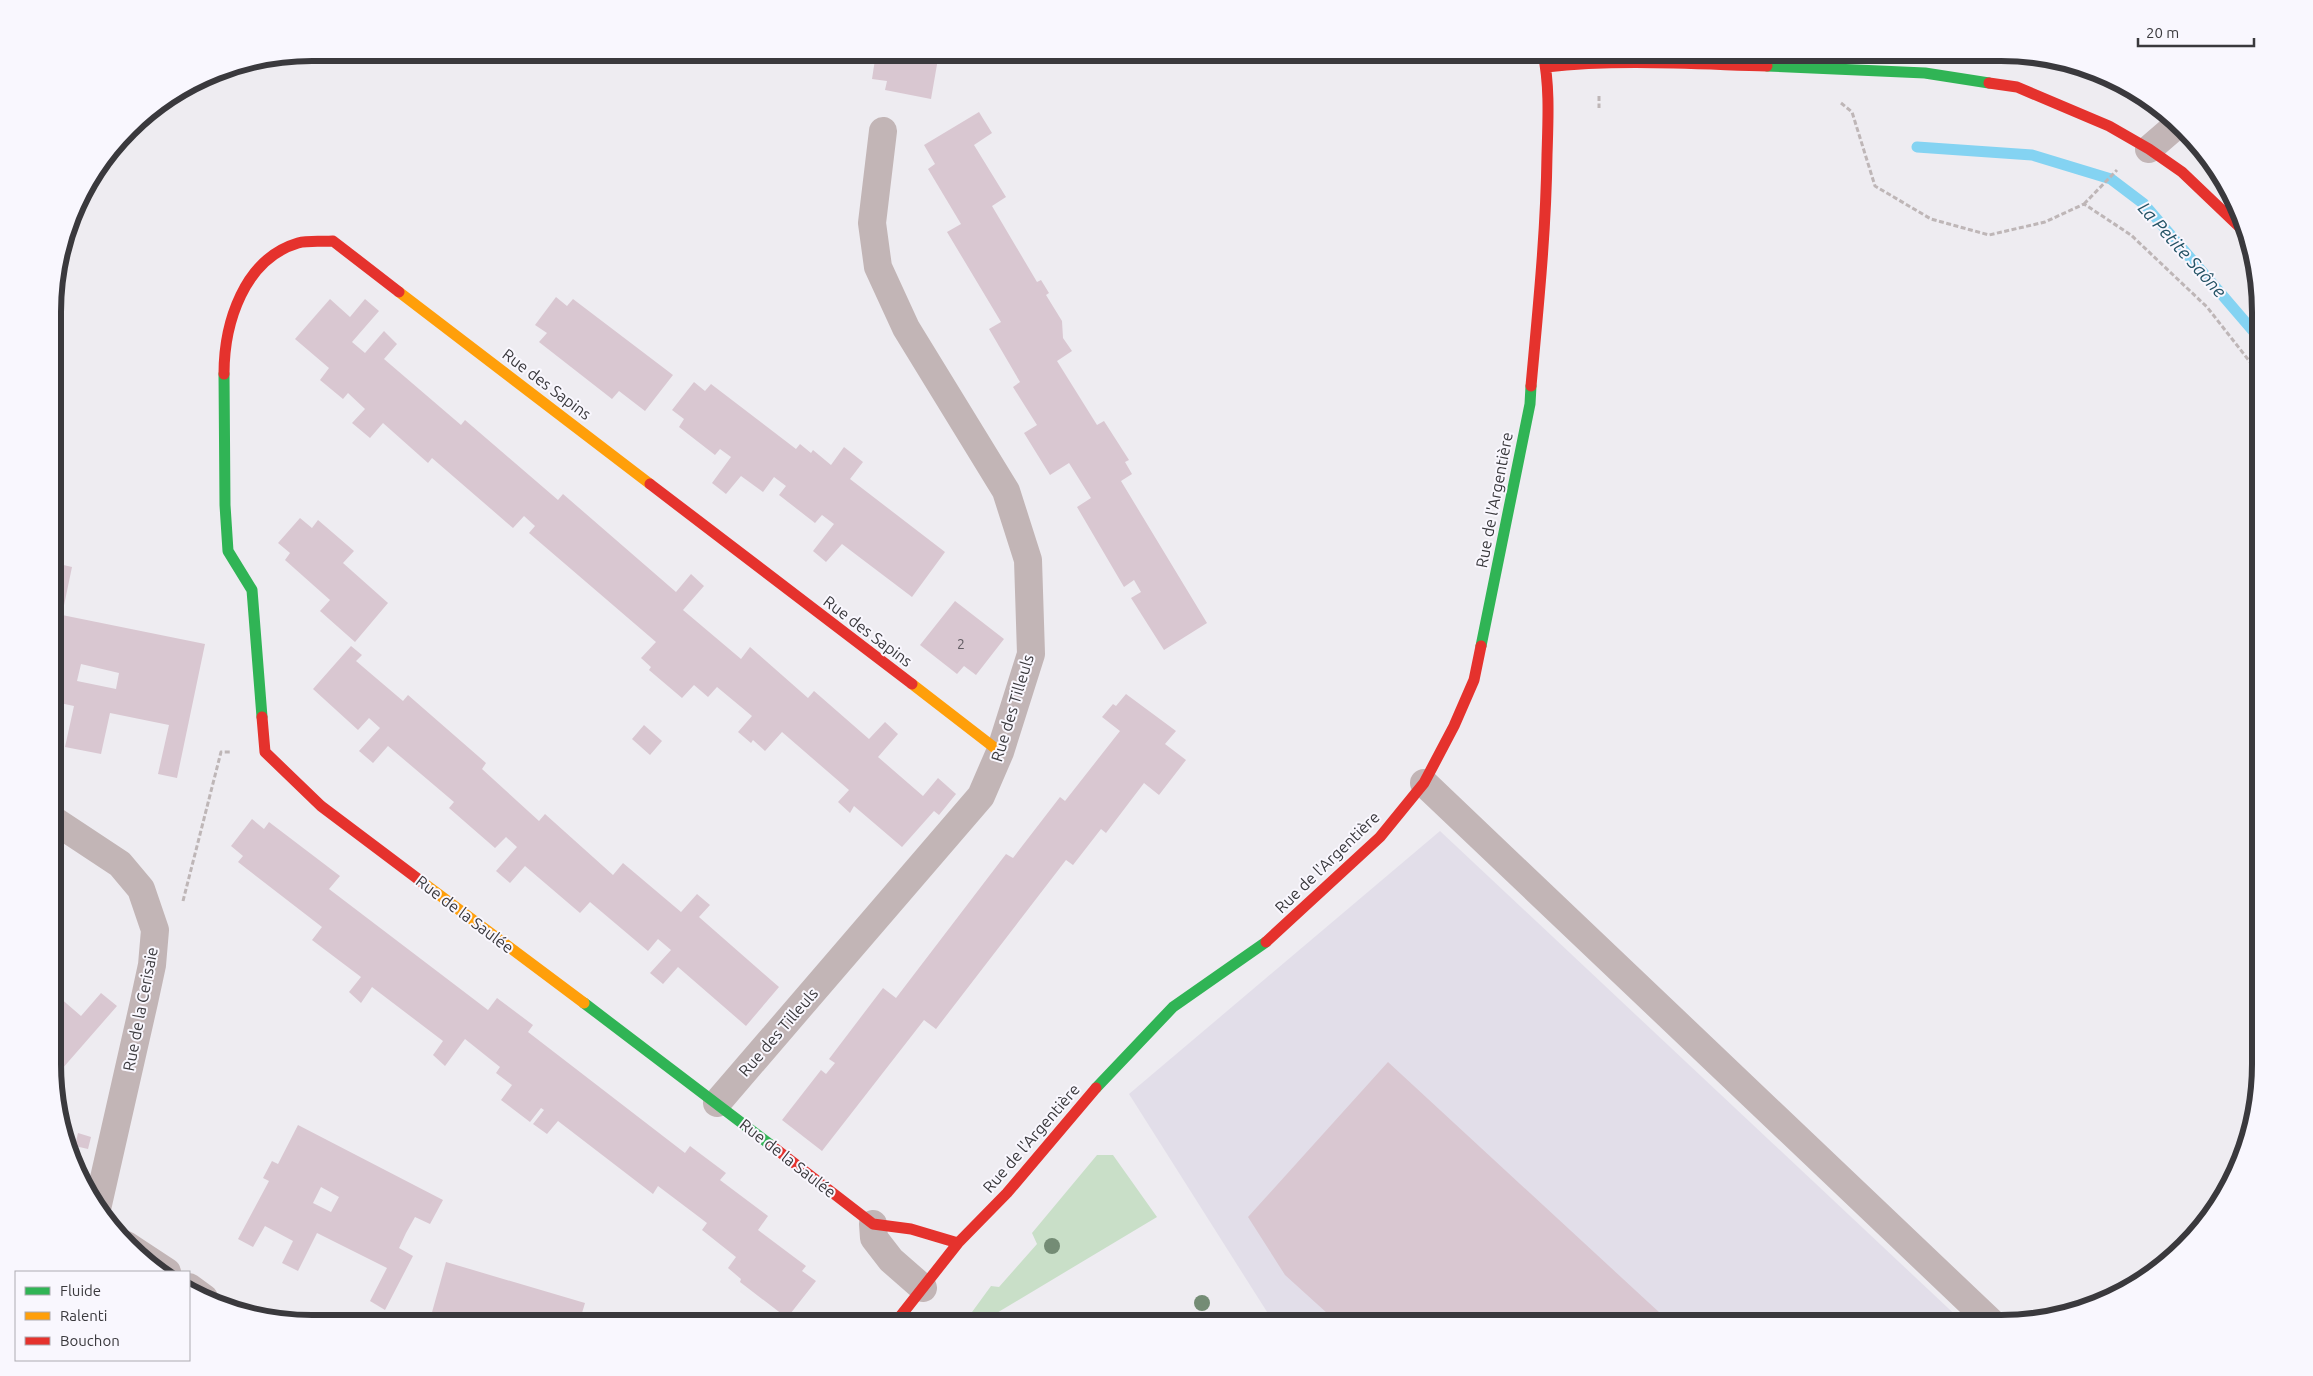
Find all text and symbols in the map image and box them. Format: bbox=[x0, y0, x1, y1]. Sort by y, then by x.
scale bar bbox=[2138, 15, 2254, 47]
text: 20 m bbox=[2146, 24, 2179, 41]
water label: La Petite Saône bbox=[2135, 198, 2231, 301]
street label: Rue des Sapins bbox=[499, 345, 595, 423]
street label: Rue de l'Argentière bbox=[1472, 431, 1516, 569]
street label: Rue des Sapins bbox=[820, 592, 916, 670]
house number: 2 bbox=[957, 636, 965, 652]
street label: Rue des Tilleuls bbox=[987, 652, 1037, 764]
street label: Rue de l'Argentière bbox=[1271, 808, 1383, 916]
street label: Rue de la Saulée bbox=[413, 872, 517, 956]
street label: Rue de la Cerisaie bbox=[119, 945, 161, 1073]
street label: Rue des Tilleuls bbox=[735, 984, 821, 1080]
street label: Rue de l'Argentière bbox=[979, 1080, 1083, 1196]
street label: Rue de la Saulée bbox=[736, 1115, 840, 1201]
legend bbox=[15, 1271, 190, 1361]
text: Fluide bbox=[60, 1282, 101, 1299]
text: Ralenti bbox=[60, 1307, 107, 1324]
text: Bouchon bbox=[60, 1332, 120, 1349]

